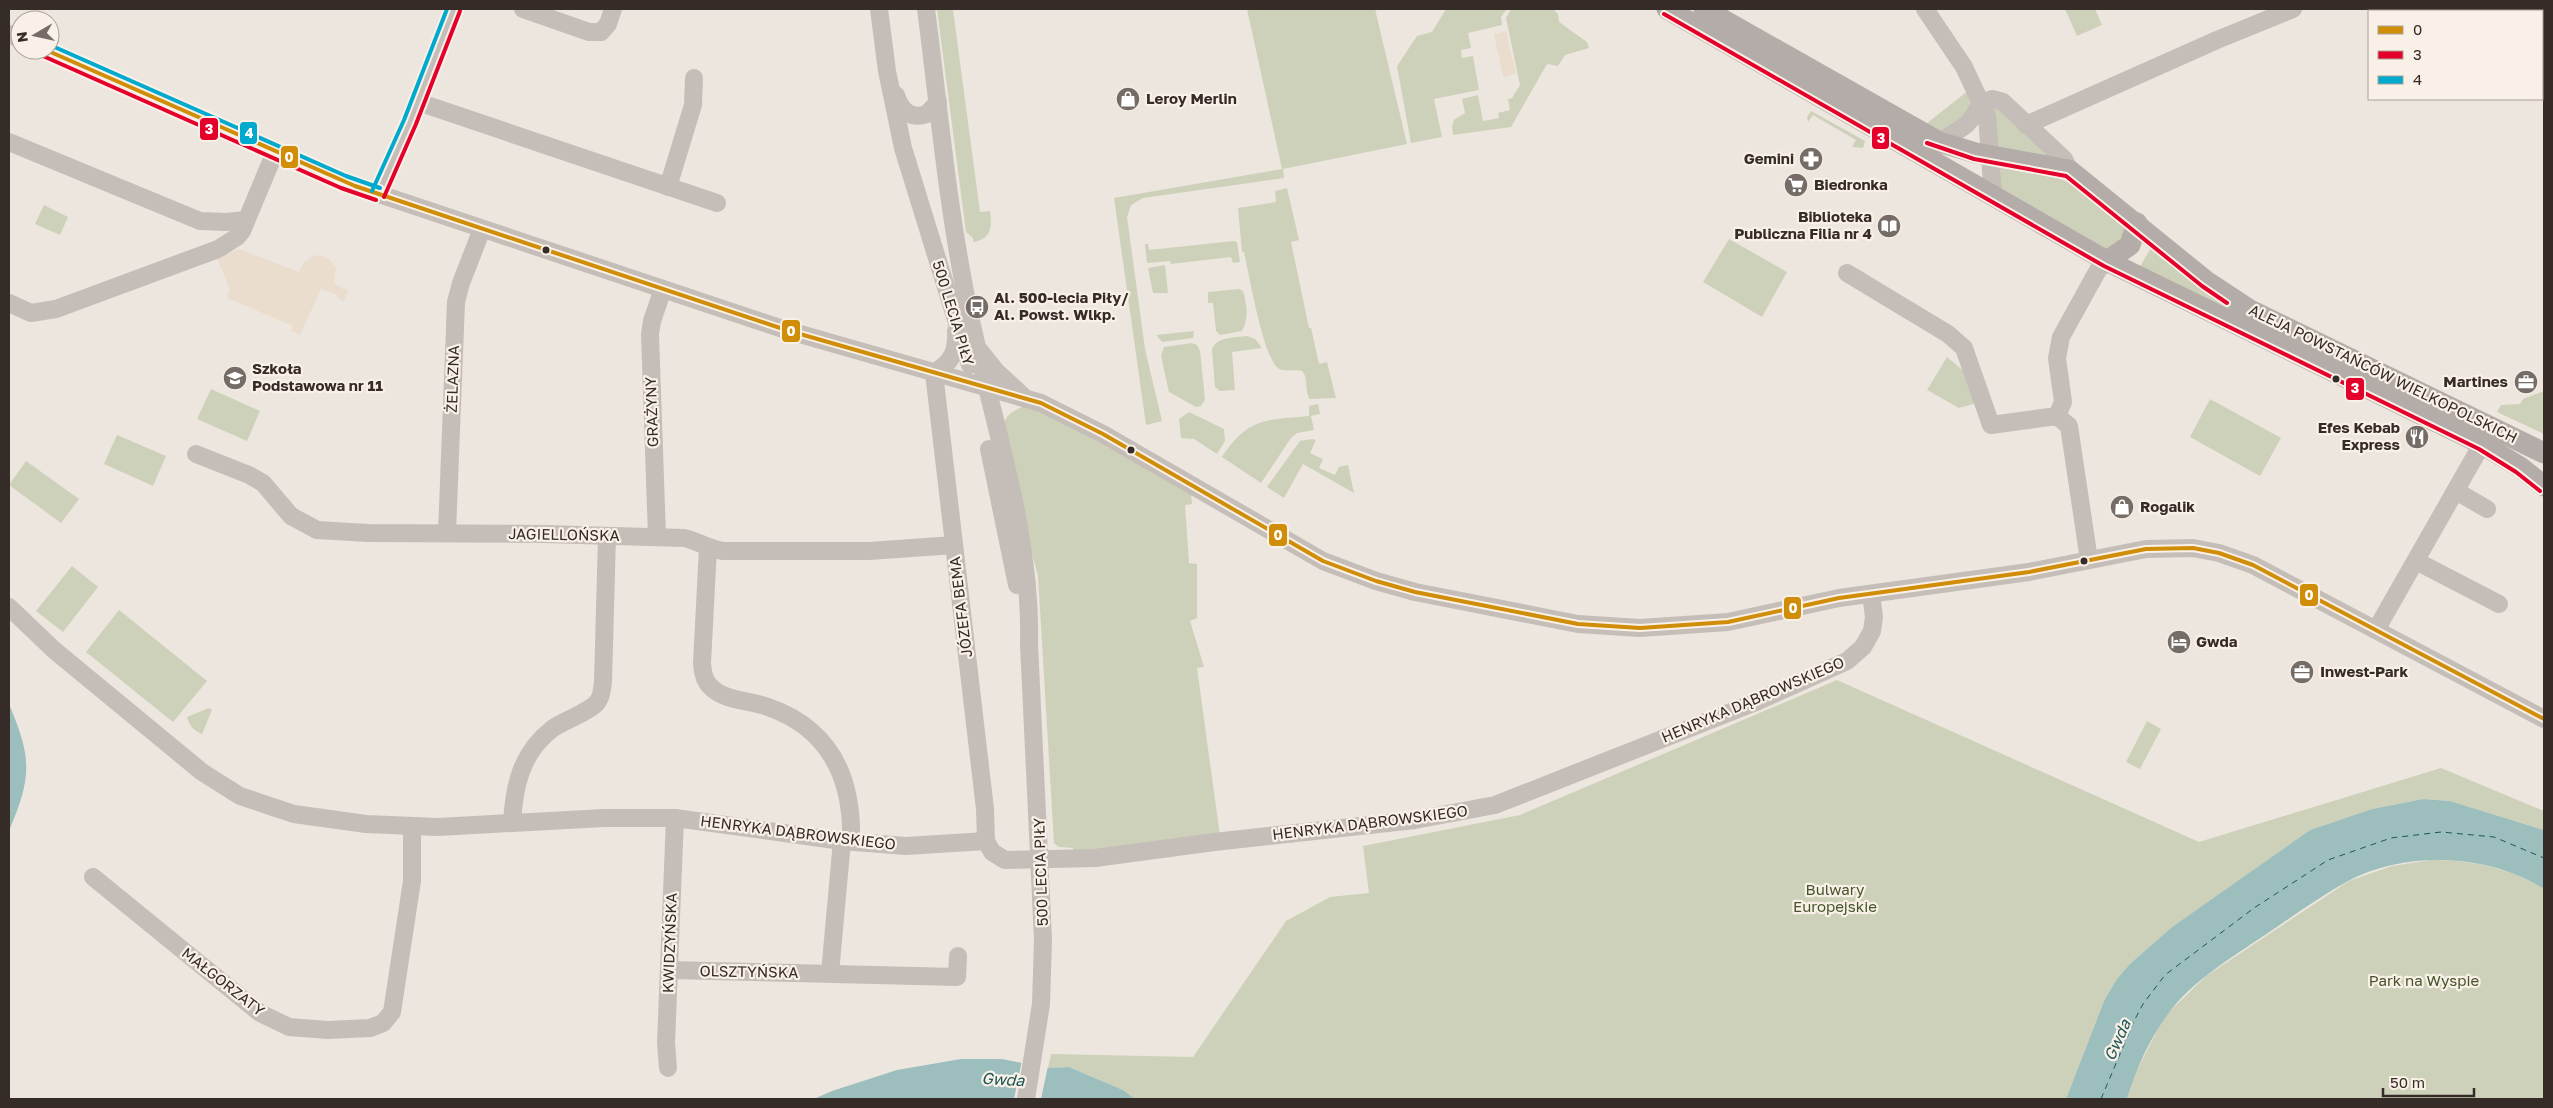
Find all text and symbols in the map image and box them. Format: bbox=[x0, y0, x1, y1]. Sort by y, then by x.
north arrow bbox=[10, 10, 60, 60]
legend bbox=[2368, 10, 2543, 100]
text: 0 bbox=[2413, 20, 2422, 38]
text: N bbox=[12, 31, 31, 44]
text: 3 bbox=[2413, 45, 2422, 63]
text: 4 bbox=[2413, 70, 2422, 88]
shop icon: Leroy Merlin bbox=[1115, 86, 1141, 112]
place label: Leroy Merlin bbox=[1146, 89, 1237, 107]
line badge: 3 bbox=[199, 117, 219, 141]
text: 3 bbox=[205, 120, 213, 137]
line badge: 4 bbox=[239, 121, 258, 145]
text: 4 bbox=[245, 124, 254, 141]
line badge: 3 bbox=[1871, 126, 1890, 150]
text: 3 bbox=[1877, 129, 1885, 146]
line badge: 0 bbox=[280, 145, 299, 169]
pharmacy icon: Gemini bbox=[1798, 146, 1824, 172]
text: 0 bbox=[284, 148, 294, 165]
place label: Gemini bbox=[1744, 149, 1794, 167]
supermarket icon: Biedronka bbox=[1783, 172, 1809, 198]
place label: Biedronka bbox=[1814, 175, 1888, 193]
place label: Biblioteka Publiczna Filia nr 4 bbox=[1734, 207, 1872, 242]
library icon: Biblioteka Publiczna Filia nr 4 bbox=[1876, 213, 1902, 239]
unlabelled marker bbox=[541, 245, 551, 255]
street label: 500 LECIA PIŁY bbox=[929, 258, 979, 368]
place label: Al. 500-lecia Piły/ Al. Powst. Wlkp. bbox=[994, 288, 1129, 323]
bus stop icon: Al. 500-lecia Piły/ Al. Powst. Wlkp. bbox=[964, 294, 990, 320]
street label: ALEJA POWSTAŃCÓW WIELKOPOLSKICH bbox=[2246, 300, 2520, 446]
line badge: 0 bbox=[781, 319, 801, 343]
text: 0 bbox=[786, 322, 796, 339]
street label: ŻELAZNA bbox=[442, 345, 462, 413]
place label: Szkoła Podstawowa nr 11 bbox=[252, 359, 383, 394]
school or university icon: Szkoła Podstawowa nr 11 bbox=[222, 365, 248, 391]
office icon: Martines bbox=[2513, 369, 2539, 395]
place label: Martines bbox=[2443, 372, 2508, 390]
unlabelled marker bbox=[2331, 374, 2341, 384]
street label: GRAŻYNY bbox=[641, 376, 661, 448]
line badge: 3 bbox=[2345, 377, 2365, 401]
text: 3 bbox=[2351, 379, 2359, 396]
place label: Efes Kebab Express bbox=[2318, 418, 2400, 453]
restaurant icon: Efes Kebab Express bbox=[2404, 424, 2430, 450]
unlabelled marker bbox=[1126, 445, 1136, 455]
shop icon: Rogalik bbox=[2109, 494, 2135, 520]
place label: Rogalik bbox=[2140, 497, 2195, 515]
line badge: 0 bbox=[1268, 523, 1288, 547]
street label: JAGIELLOŃSKA bbox=[508, 524, 620, 544]
text: 0 bbox=[1273, 526, 1283, 543]
street label: JÓZEFA BEMA bbox=[945, 556, 975, 659]
unlabelled marker bbox=[2079, 556, 2089, 566]
line badge: 0 bbox=[2299, 583, 2319, 607]
text: 0 bbox=[2304, 586, 2314, 603]
line badge: 0 bbox=[1783, 596, 1802, 620]
text: 0 bbox=[1788, 599, 1798, 616]
hotel icon: Gwda bbox=[2166, 629, 2192, 655]
place label: Gwda bbox=[2196, 632, 2238, 650]
street label: HENRYKA DĄBROWSKIEGO bbox=[1658, 652, 1847, 746]
office icon: Inwest-Park bbox=[2289, 659, 2315, 685]
place label: Inwest-Park bbox=[2320, 662, 2408, 680]
street label: HENRYKA DĄBROWSKIEGO bbox=[1271, 801, 1469, 843]
street label: HENRYKA DĄBROWSKIEGO bbox=[699, 811, 897, 853]
street label: 500 LECIA PIŁY bbox=[1029, 817, 1051, 927]
park label: Bulwary Europejskie bbox=[1793, 880, 1877, 915]
street label: KWIDZYŃSKA bbox=[658, 893, 680, 993]
street label: MAŁGORZATY bbox=[179, 943, 269, 1019]
street label: OLSZTYŃSKA bbox=[699, 961, 799, 981]
park label: Park na Wyspie bbox=[2369, 971, 2479, 989]
water label: Gwda bbox=[2099, 1015, 2135, 1064]
scale bar bbox=[2383, 1066, 2474, 1098]
water label: Gwda bbox=[981, 1068, 1026, 1090]
text: 50 m bbox=[2390, 1073, 2425, 1091]

